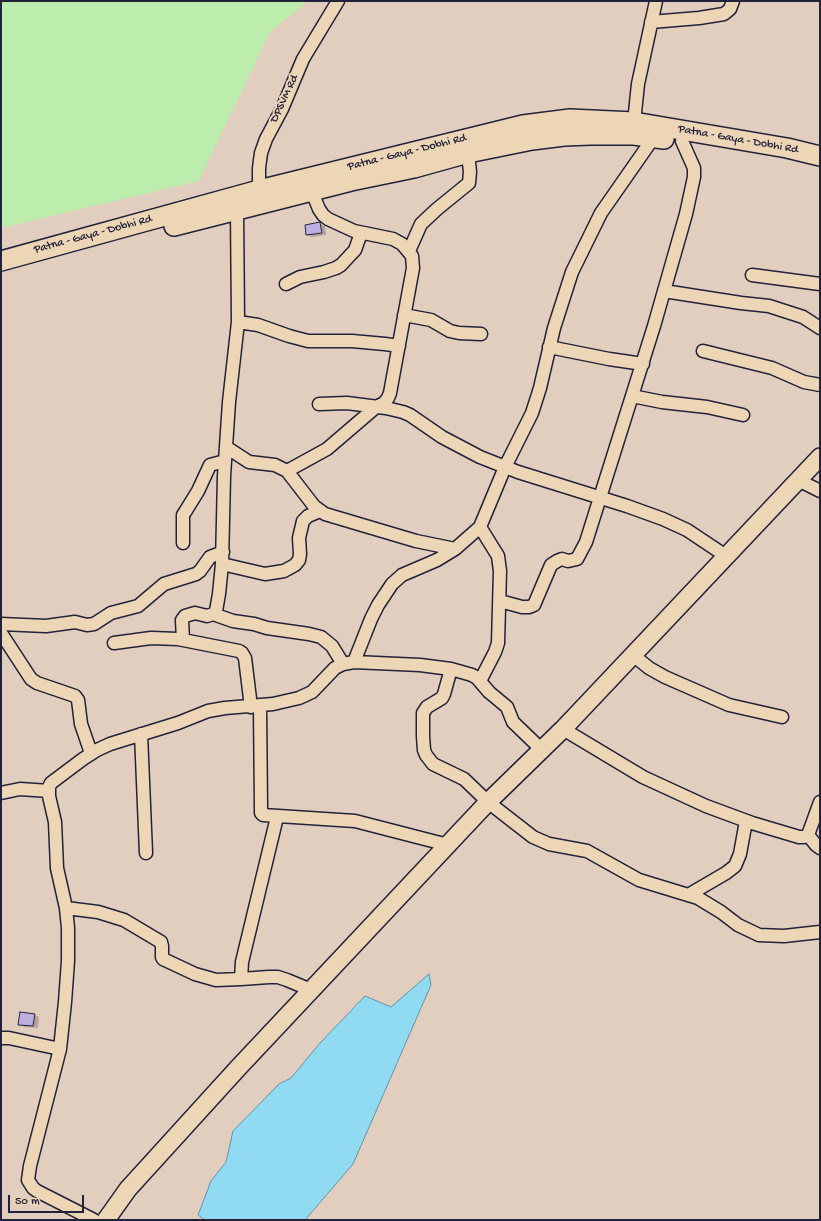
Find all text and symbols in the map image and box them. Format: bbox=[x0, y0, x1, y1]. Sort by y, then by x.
street label: DPSVM Rd bbox=[268, 73, 302, 125]
street label: Patna - Gaya - Dobhi Rd bbox=[677, 122, 799, 158]
street label: Patna - Gaya - Dobhi Rd bbox=[346, 131, 468, 175]
street label: Patna - Gaya - Dobhi Rd bbox=[32, 212, 154, 258]
scale bar bbox=[10, 1187, 86, 1213]
text: 50 m bbox=[15, 1195, 40, 1209]

